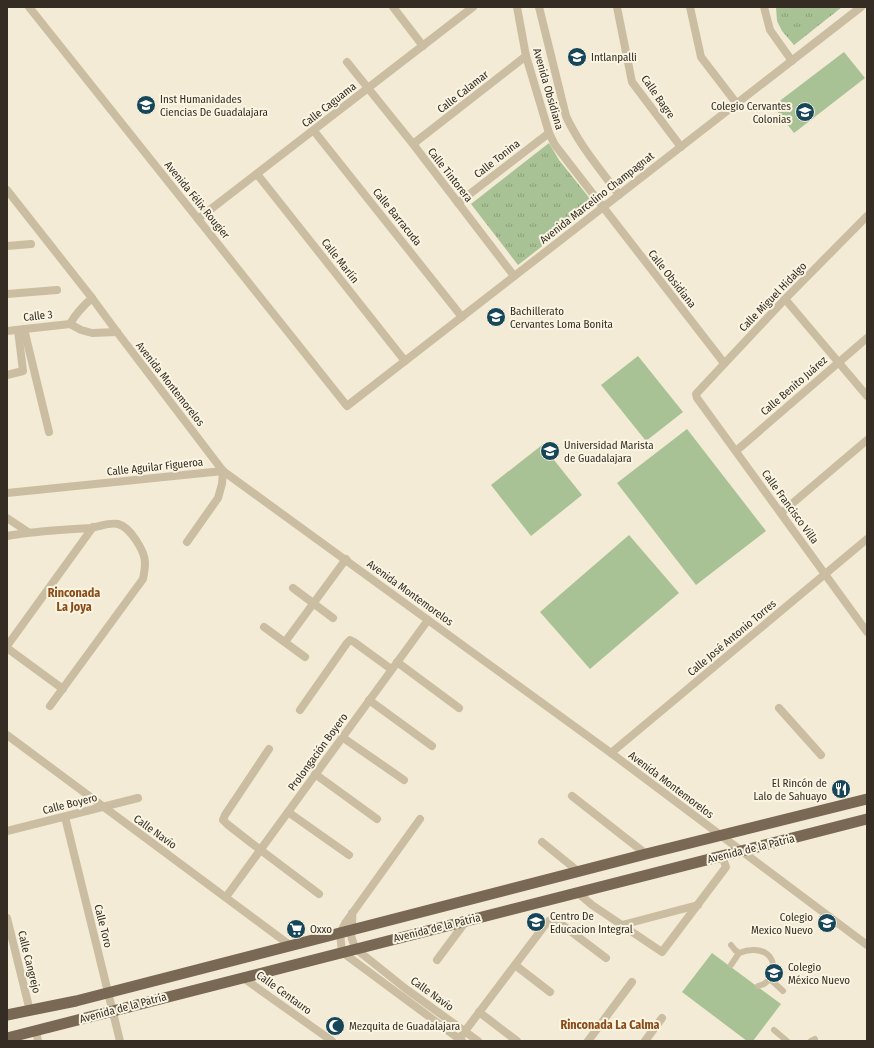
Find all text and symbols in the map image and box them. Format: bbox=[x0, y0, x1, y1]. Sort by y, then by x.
school or university icon: Intlanpalli bbox=[566, 46, 588, 68]
street label: Avenida Obsidiana bbox=[530, 47, 566, 131]
place label: Intlanpalli bbox=[591, 51, 637, 64]
street label: Calle Calamar bbox=[435, 68, 491, 116]
street label: Calle Bagre bbox=[638, 73, 678, 121]
street label: Calle Caguama bbox=[299, 80, 359, 130]
place label: Inst Humanidades Ciencias De Guadalajara bbox=[160, 93, 268, 119]
school or university icon: Inst Humanidades Ciencias De Guadalajara bbox=[135, 94, 157, 116]
place label: Colegio Cervantes Colonias bbox=[711, 100, 791, 126]
school or university icon: Colegio Cervantes Colonias bbox=[794, 101, 816, 123]
street label: Calle Tonina bbox=[472, 137, 522, 181]
street label: Calle Tintorera bbox=[425, 145, 475, 205]
street label: Avenida Marcelino Champagnat bbox=[537, 149, 657, 247]
street label: Avenida Félix Rougier bbox=[162, 159, 232, 242]
street label: Calle Barracuda bbox=[370, 186, 424, 248]
street label: Calle Marlín bbox=[319, 236, 361, 286]
street label: Calle Obsidiana bbox=[645, 247, 699, 311]
street label: Calle Miguel Hidalgo bbox=[737, 260, 809, 334]
place label: Bachillerato Cervantes Loma Bonita bbox=[510, 305, 613, 331]
school or university icon: Bachillerato Cervantes Loma Bonita bbox=[485, 306, 507, 328]
street label: Calle 3 bbox=[23, 308, 53, 324]
street label: Avenida Montemorelos bbox=[133, 339, 207, 429]
street label: Calle Benito Juárez bbox=[758, 353, 830, 418]
place label: Universidad Marista de Guadalajara bbox=[564, 439, 654, 465]
school or university icon: Universidad Marista de Guadalajara bbox=[539, 440, 561, 462]
street label: Calle Aguilar Figueroa bbox=[106, 455, 204, 479]
street label: Calle Francisco Villa bbox=[759, 467, 821, 547]
street label: Avenida Montemorelos bbox=[364, 557, 456, 629]
district label: Rinconada La Joya bbox=[48, 586, 100, 614]
street label: Calle José Antonio Torres bbox=[685, 597, 779, 679]
street label: Prolongación Boyero bbox=[286, 711, 351, 793]
street label: Avenida Montemorelos bbox=[626, 749, 716, 821]
place label: El Rincón de Lalo de Sahuayo bbox=[754, 777, 827, 803]
restaurant icon: El Rincón de Lalo de Sahuayo bbox=[830, 778, 852, 800]
street label: Calle Boyero bbox=[41, 791, 99, 817]
street label: Calle Navío bbox=[131, 812, 179, 852]
street label: Avenida de la Patria bbox=[706, 832, 796, 866]
street label: Calle Toro bbox=[91, 903, 115, 949]
place label: Centro De Educacion Integral bbox=[550, 910, 633, 936]
street label: Avenida de la Patria bbox=[392, 911, 482, 945]
school or university icon: Centro De Educacion Integral bbox=[525, 911, 547, 933]
place label: Colegio Mexico Nuevo bbox=[751, 911, 813, 937]
school or university icon: Colegio Mexico Nuevo bbox=[816, 912, 838, 934]
supermarket icon: Oxxo bbox=[285, 918, 307, 940]
place label: Oxxo bbox=[310, 923, 332, 936]
street label: Calle Cangrejo bbox=[15, 929, 43, 995]
place label: Colegio México Nuevo bbox=[788, 961, 850, 987]
school or university icon: Colegio México Nuevo bbox=[763, 962, 785, 984]
street label: Calle Centauro bbox=[254, 969, 314, 1018]
street label: Calle Navío bbox=[408, 974, 456, 1014]
street label: Avenida de la Patria bbox=[78, 990, 168, 1026]
mosque icon: Mezquita de Guadalajara bbox=[324, 1015, 346, 1037]
district label: Rinconada La Calma bbox=[560, 1018, 660, 1032]
place label: Mezquita de Guadalajara bbox=[349, 1020, 460, 1033]

